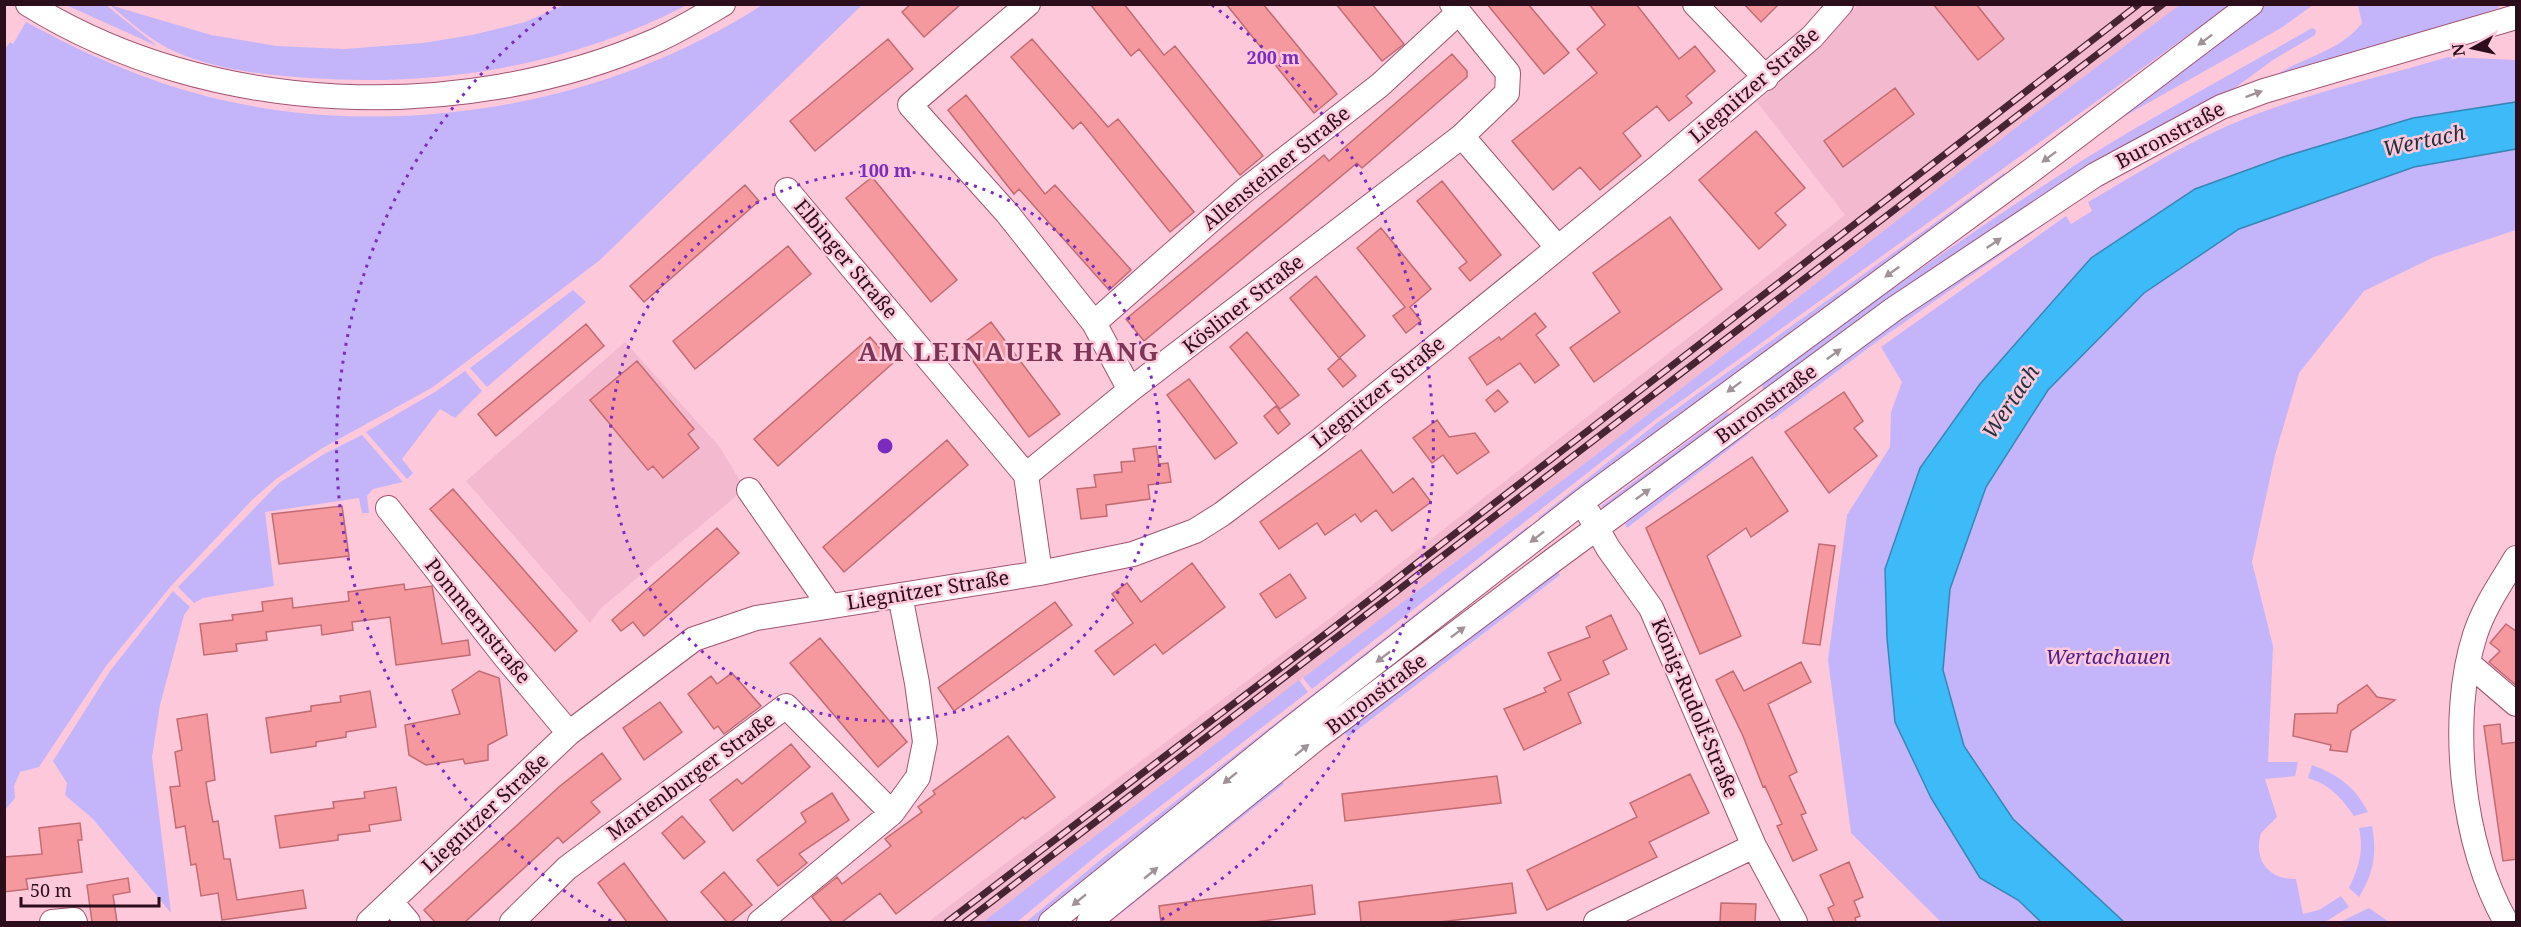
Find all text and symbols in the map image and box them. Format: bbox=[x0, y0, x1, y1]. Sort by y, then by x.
north arrow bbox=[2443, 18, 2503, 78]
street label: Liegnitzer Straße bbox=[1683, 21, 1824, 149]
one-way arrow bbox=[2197, 33, 2212, 45]
text: N bbox=[2446, 42, 2470, 58]
text: 200 m bbox=[1247, 45, 1300, 69]
one-way arrow bbox=[2245, 89, 2263, 99]
street label: Buronstraße bbox=[2111, 95, 2229, 175]
street label: Allensteiner Straße bbox=[1196, 99, 1355, 236]
water label: Wertach bbox=[2380, 118, 2468, 162]
one-way arrow bbox=[2041, 151, 2057, 164]
text: 100 m bbox=[859, 158, 912, 182]
street label: Elbinger Straße bbox=[788, 193, 904, 324]
one-way arrow bbox=[1986, 237, 2002, 248]
street label: Kösliner Straße bbox=[1177, 248, 1309, 359]
one-way arrow bbox=[1884, 266, 1900, 278]
street label: Liegnitzer Straße bbox=[1305, 330, 1450, 454]
district label: AM LEINAUER HANG bbox=[858, 333, 1160, 369]
one-way arrow bbox=[1825, 348, 1841, 360]
street label: Buronstraße bbox=[1709, 358, 1822, 450]
water label: Wertach bbox=[1975, 359, 2045, 444]
one-way arrow bbox=[1726, 381, 1742, 393]
centre of rings bbox=[875, 436, 895, 456]
one-way arrow bbox=[1634, 488, 1650, 500]
one-way arrow bbox=[1529, 530, 1545, 543]
street label: Pommernstraße bbox=[419, 552, 537, 689]
street label: Liegnitzer Straße bbox=[845, 563, 1011, 616]
street label: König-Rudolf-Straße bbox=[1645, 614, 1746, 802]
one-way arrow bbox=[1449, 626, 1465, 638]
park label: Wertachauen bbox=[2046, 643, 2171, 670]
street label: Buronstraße bbox=[1320, 647, 1432, 740]
one-way arrow bbox=[1375, 650, 1391, 663]
street label: Marienburger Straße bbox=[601, 705, 780, 846]
one-way arrow bbox=[1295, 744, 1310, 756]
street label: Liegnitzer Straße bbox=[415, 747, 554, 878]
one-way arrow bbox=[1222, 771, 1238, 784]
one-way arrow bbox=[1143, 866, 1159, 879]
scale bar bbox=[21, 870, 159, 908]
text: 50 m bbox=[30, 878, 72, 902]
one-way arrow bbox=[1071, 894, 1087, 907]

